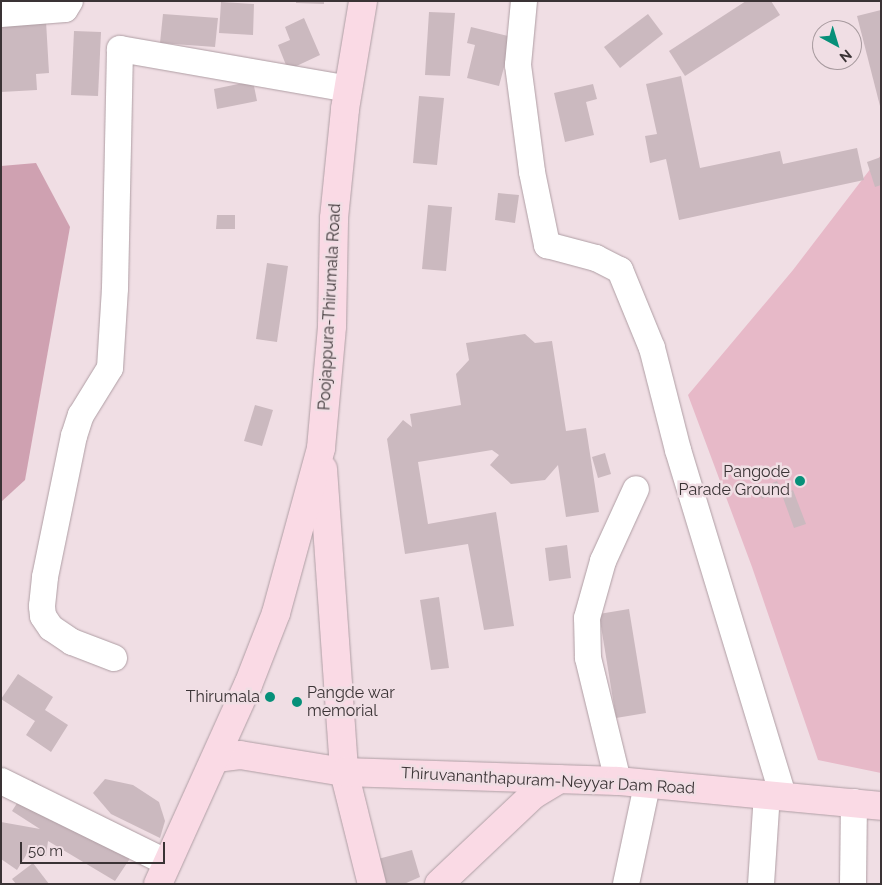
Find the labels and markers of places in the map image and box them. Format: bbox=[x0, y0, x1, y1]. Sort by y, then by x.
place label: Pangode Parade Ground bbox=[679, 462, 790, 500]
marker: Pangode Parade Ground bbox=[794, 475, 806, 487]
place label: Pangde war memorial bbox=[307, 683, 395, 721]
place label: Thirumala bbox=[186, 687, 260, 707]
marker: Thirumala bbox=[264, 691, 276, 703]
marker: Pangde war memorial bbox=[291, 696, 303, 708]

